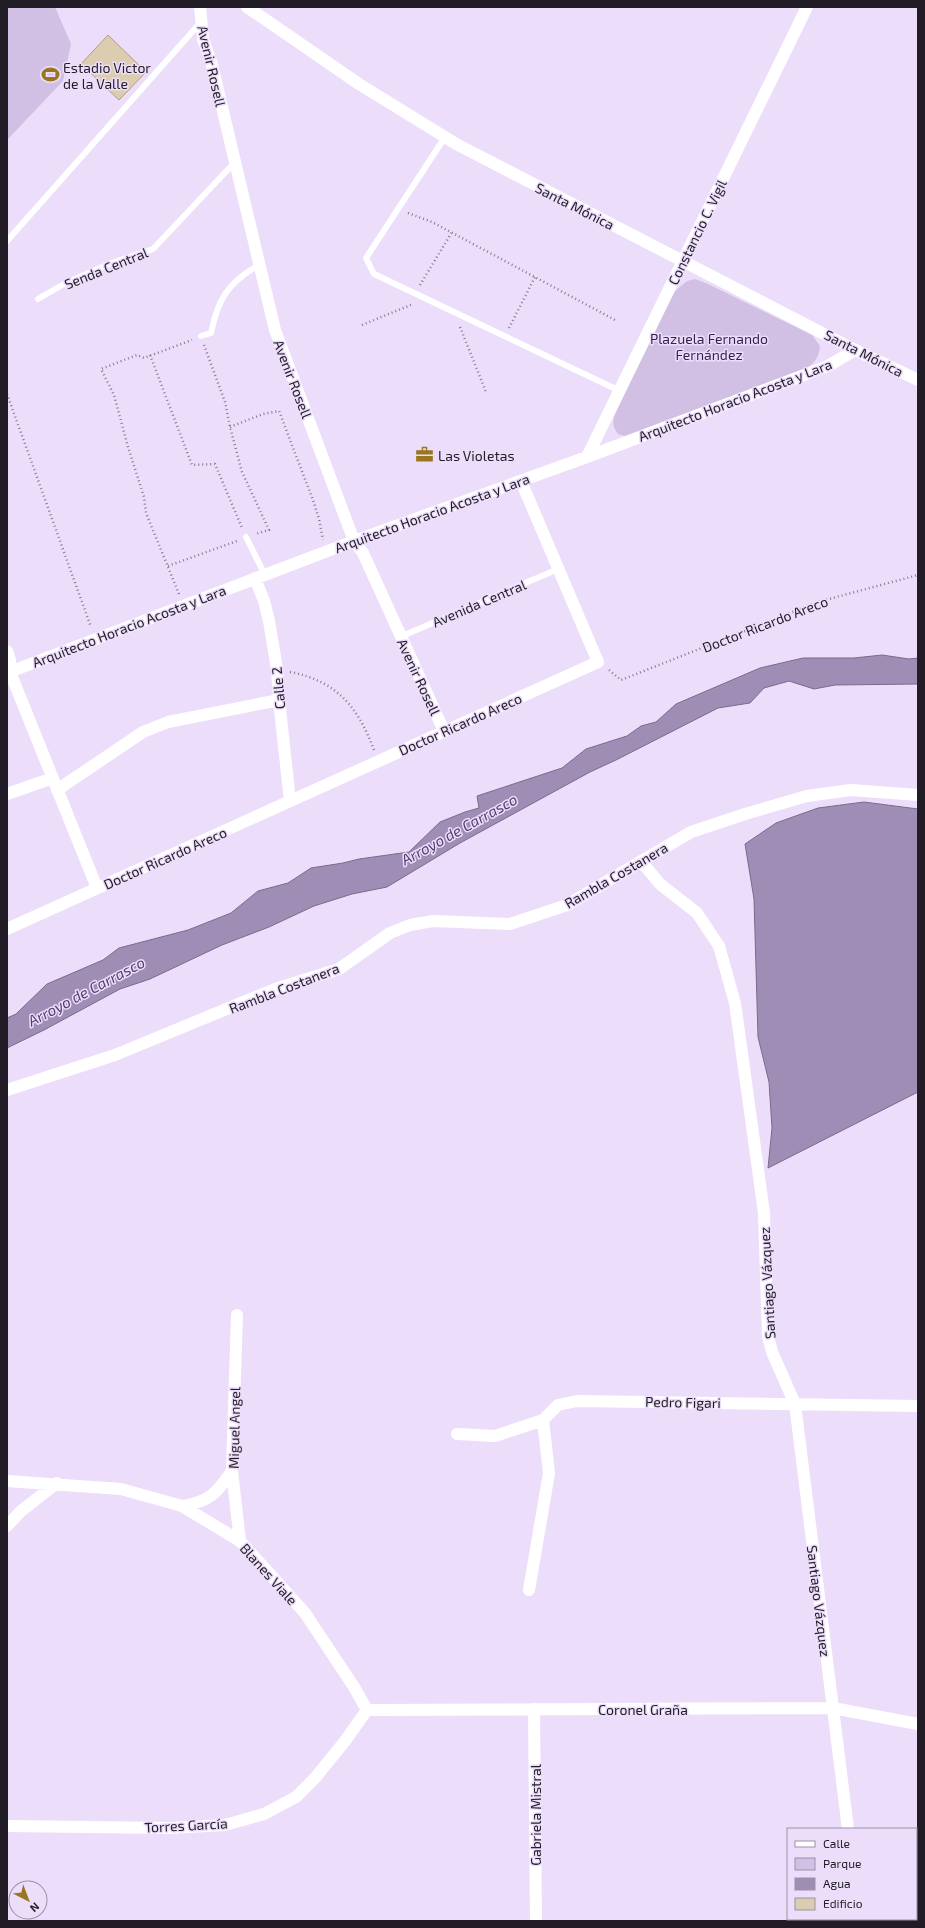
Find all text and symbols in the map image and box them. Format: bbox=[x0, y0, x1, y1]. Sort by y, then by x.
street label: Avenir Rosell bbox=[194, 24, 230, 109]
place label: Estadio Victor de la Valle bbox=[63, 59, 151, 92]
sports icon: Estadio Victor de la Valle bbox=[40, 65, 60, 85]
street label: Constancio C. Vigil bbox=[664, 176, 730, 287]
street label: Santa Mónica bbox=[533, 179, 617, 233]
street label: Senda Central bbox=[62, 243, 151, 293]
street label: Santa Mónica bbox=[822, 326, 906, 380]
park label: Plazuela Fernando Fernández bbox=[650, 330, 768, 363]
street label: Avenir Rosell bbox=[270, 337, 316, 421]
street label: Arquitecto Horacio Acosta y Lara bbox=[636, 355, 834, 445]
office icon: Las Violetas bbox=[415, 445, 435, 465]
place label: Las Violetas bbox=[438, 447, 515, 464]
street label: Arquitecto Horacio Acosta y Lara bbox=[332, 470, 532, 556]
street label: Avenida Central bbox=[430, 575, 529, 630]
street label: Arquitecto Horacio Acosta y Lara bbox=[30, 581, 228, 671]
street label: Doctor Ricardo Areco bbox=[700, 592, 830, 656]
street label: Avenir Rosell bbox=[394, 636, 445, 719]
street label: Calle 2 bbox=[268, 666, 288, 710]
street label: Doctor Ricardo Areco bbox=[396, 689, 524, 759]
water label: Arroyo de Carrasco bbox=[397, 790, 521, 870]
street label: Doctor Ricardo Areco bbox=[101, 823, 229, 893]
street label: Rambla Costanera bbox=[561, 838, 671, 912]
water label: Arroyo de Carrasco bbox=[24, 953, 148, 1031]
street label: Rambla Costanera bbox=[227, 959, 341, 1017]
street label: Santiago Vázquez bbox=[756, 1227, 778, 1339]
street label: Miguel Angel bbox=[225, 1386, 243, 1469]
street label: Pedro Figari bbox=[645, 1393, 721, 1411]
street label: Blanes Viale bbox=[237, 1540, 301, 1608]
street label: Santiago Vázquez bbox=[804, 1544, 834, 1658]
street label: Coronel Graña bbox=[598, 1701, 688, 1718]
street label: Gabriela Mistral bbox=[527, 1763, 544, 1866]
street label: Torres García bbox=[144, 1814, 228, 1836]
legend bbox=[787, 1828, 917, 1920]
text: Calle bbox=[823, 1836, 850, 1850]
text: Parque bbox=[823, 1856, 861, 1870]
text: Agua bbox=[823, 1876, 851, 1890]
north arrow bbox=[8, 1880, 48, 1920]
text: Edificio bbox=[823, 1896, 863, 1910]
text: N bbox=[28, 1900, 42, 1915]

